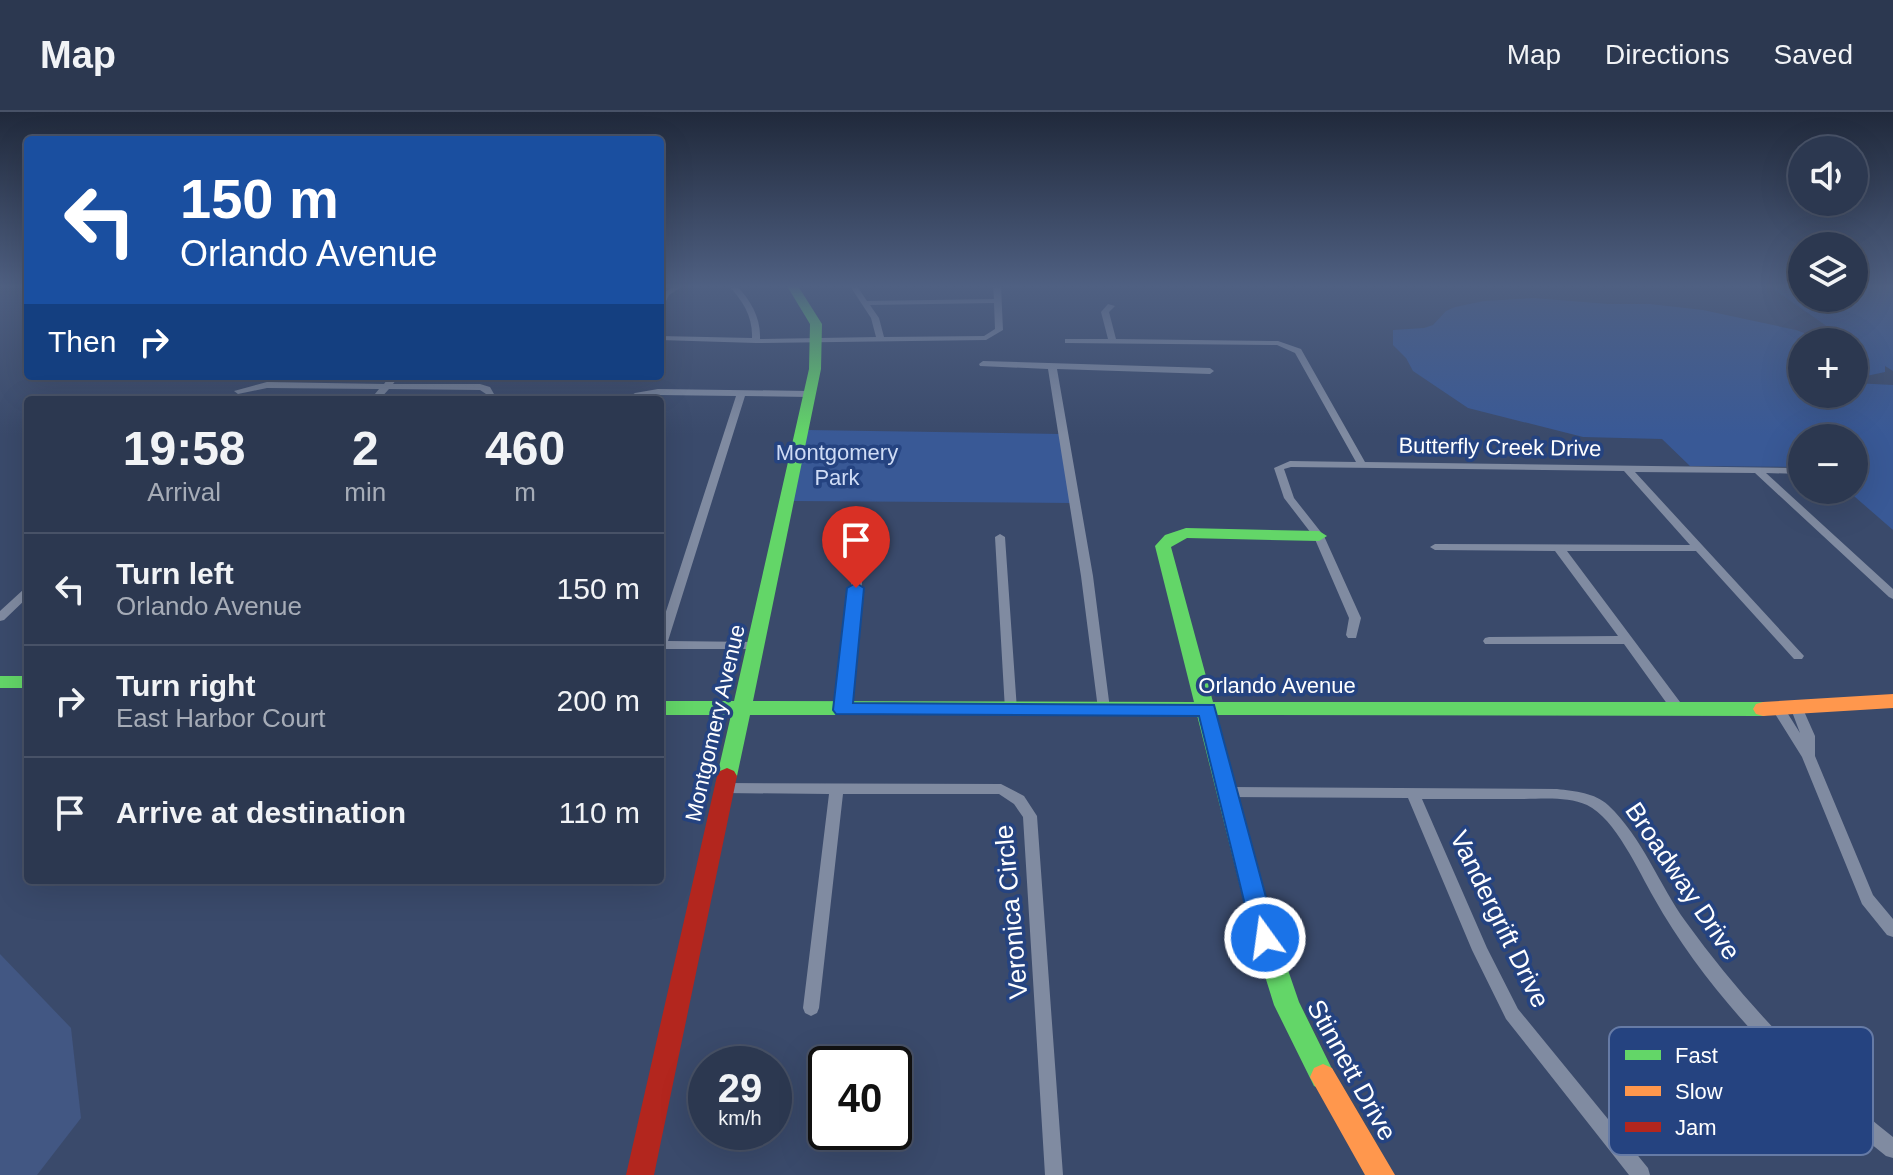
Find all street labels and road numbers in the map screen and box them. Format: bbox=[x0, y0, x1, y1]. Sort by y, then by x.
street label: Butterfly Creek Drive bbox=[1398, 433, 1602, 461]
street label: Montgomery Avenue bbox=[680, 622, 750, 824]
street label: Orlando Avenue bbox=[1198, 673, 1356, 698]
street label: Broadway Drive bbox=[1619, 797, 1747, 965]
street label: Veronica Circle bbox=[988, 824, 1034, 1000]
street label: Vandergrift Drive bbox=[1444, 826, 1556, 1012]
street label: Stinnett Drive bbox=[1301, 994, 1403, 1146]

